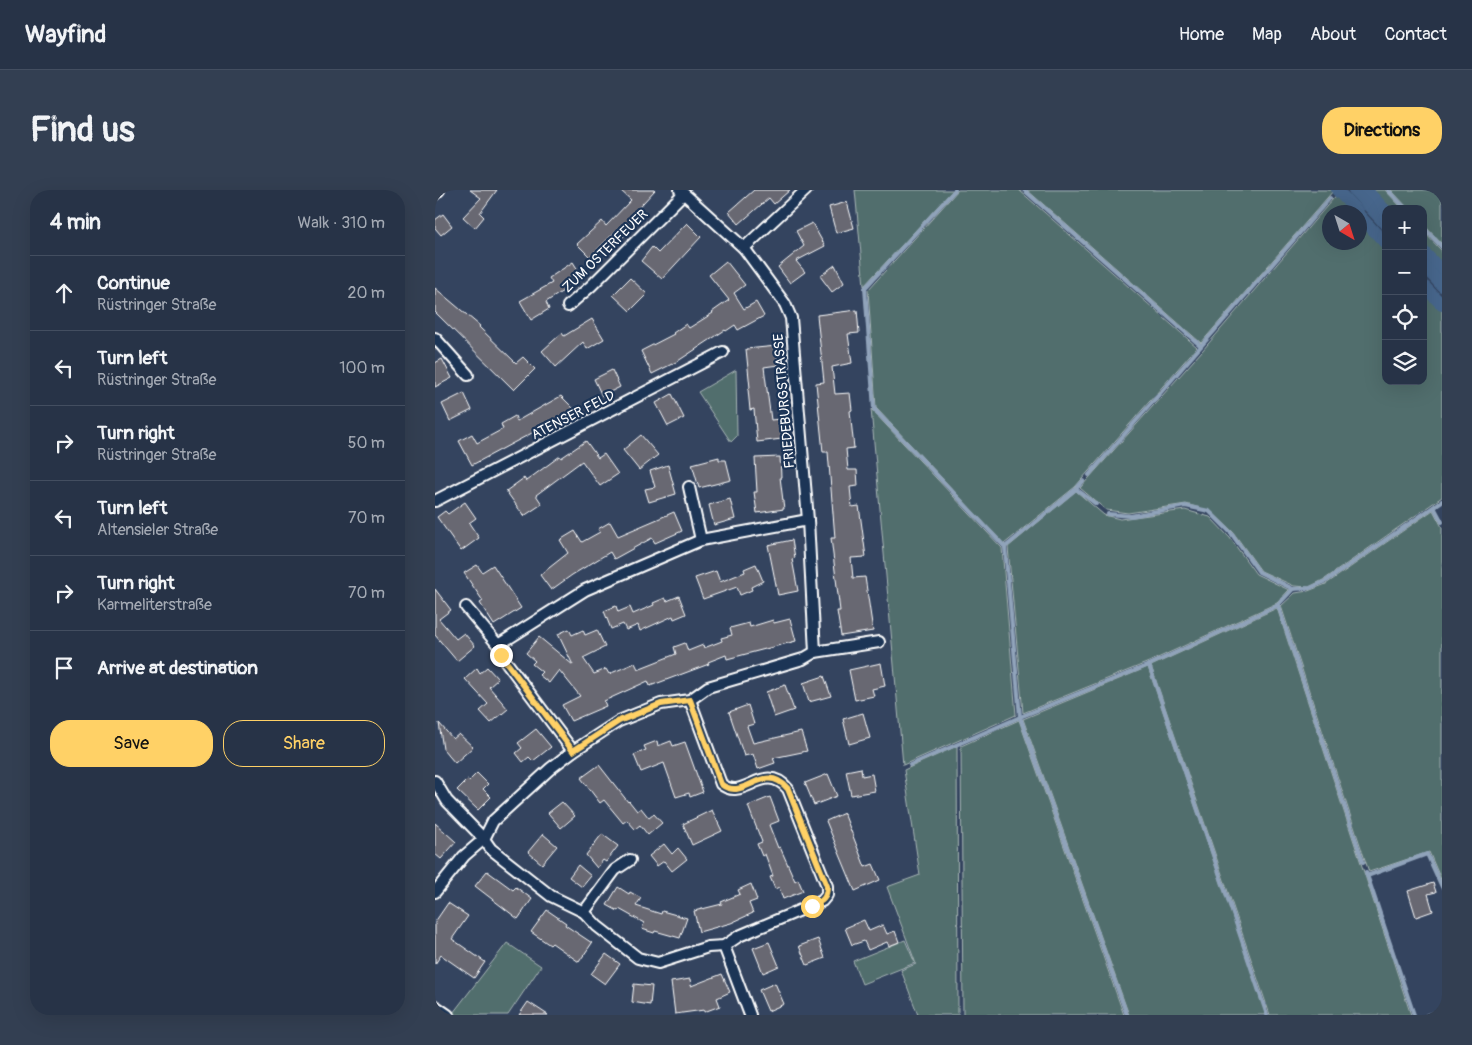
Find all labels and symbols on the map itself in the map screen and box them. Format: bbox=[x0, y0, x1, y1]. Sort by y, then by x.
north arrow bbox=[1322, 205, 1367, 250]
street label: ZUM OSTERFEUER bbox=[559, 206, 651, 296]
street label: FRIEDEBURGSTRASSE bbox=[770, 333, 798, 469]
street label: ATENSER FELD bbox=[528, 387, 618, 443]
route end bbox=[490, 644, 513, 667]
route start bbox=[801, 895, 824, 918]

